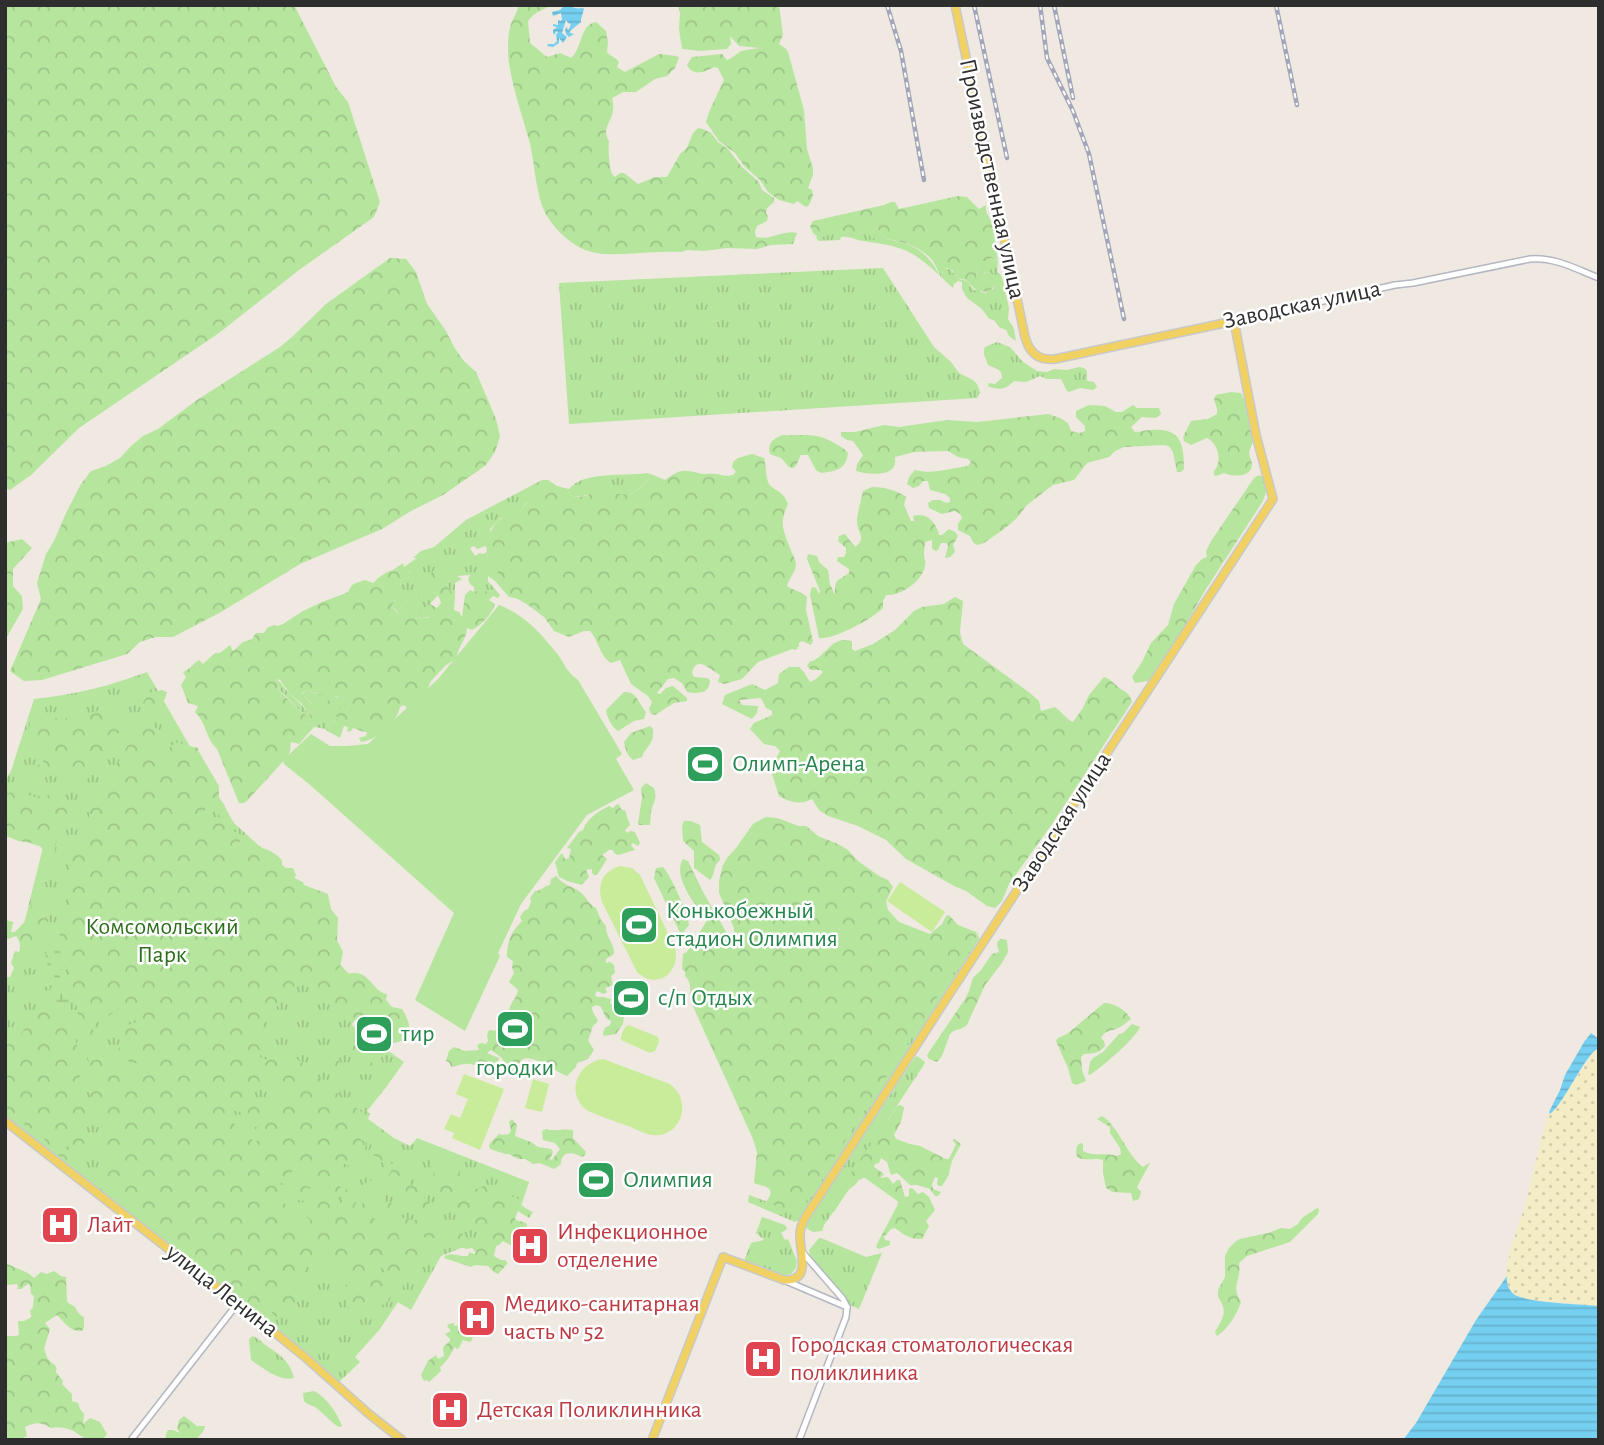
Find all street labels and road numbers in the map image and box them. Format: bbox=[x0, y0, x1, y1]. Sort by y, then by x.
street label: Производственная улица bbox=[955, 57, 1029, 301]
street label: Заводская улица bbox=[1221, 277, 1383, 333]
street label: Заводская улица bbox=[1008, 748, 1116, 896]
street label: улица Ленина bbox=[161, 1239, 283, 1342]

